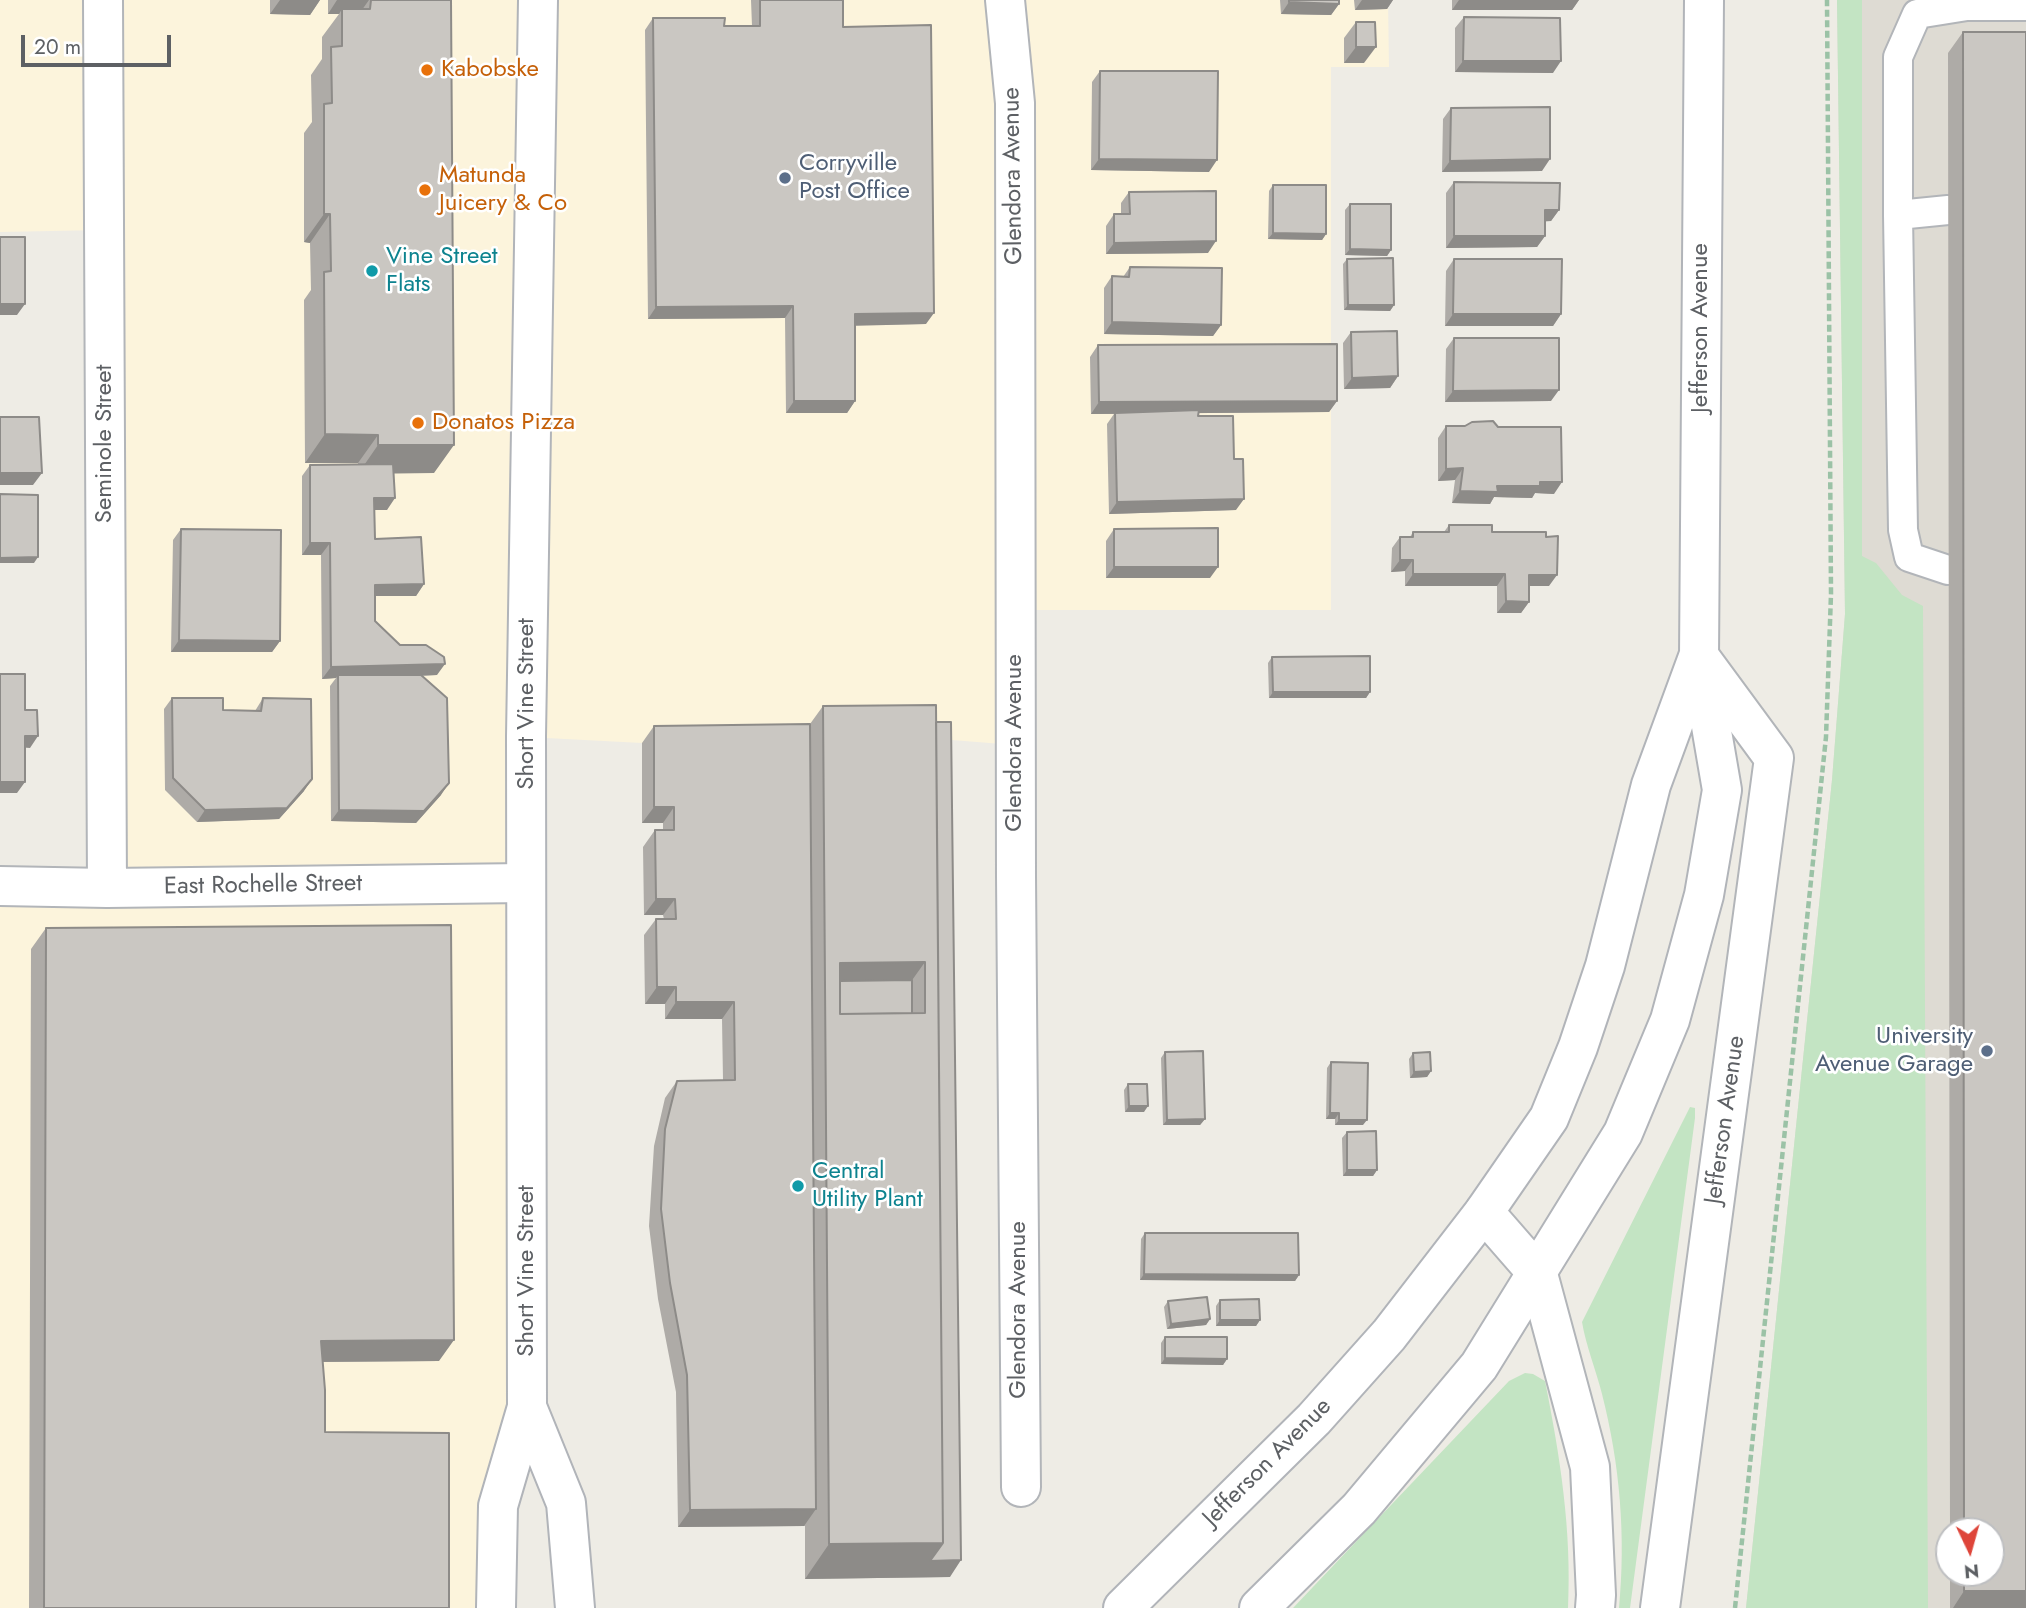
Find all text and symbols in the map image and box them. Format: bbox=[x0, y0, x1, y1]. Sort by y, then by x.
scale bar bbox=[24, 21, 175, 65]
text: 20 m bbox=[34, 32, 81, 62]
place label: Kabobske bbox=[441, 56, 539, 84]
marker: Kabobske bbox=[419, 62, 435, 78]
street label: Glendora Avenue bbox=[998, 87, 1030, 265]
place label: Corryville Post Office bbox=[799, 150, 910, 206]
place label: Matunda Juicery & Co bbox=[439, 162, 567, 218]
marker: Corryville Post Office bbox=[777, 170, 793, 186]
marker: Matunda Juicery & Co bbox=[417, 182, 433, 198]
place label: Vine Street Flats bbox=[386, 243, 498, 299]
street label: Jefferson Avenue bbox=[1687, 243, 1715, 413]
marker: Vine Street Flats bbox=[364, 263, 380, 279]
street label: Seminole Street bbox=[91, 365, 119, 523]
place label: Donatos Pizza bbox=[432, 409, 575, 437]
marker: Donatos Pizza bbox=[410, 415, 426, 431]
street label: Short Vine Street bbox=[513, 618, 541, 790]
street label: Glendora Avenue bbox=[1001, 654, 1029, 832]
street label: East Rochelle Street bbox=[164, 870, 362, 902]
place label: University Avenue Garage bbox=[1815, 1023, 1973, 1079]
street label: Jefferson Avenue bbox=[1700, 1034, 1752, 1206]
marker: University Avenue Garage bbox=[1979, 1043, 1995, 1059]
place label: Central Utility Plant bbox=[812, 1158, 923, 1214]
marker: Central Utility Plant bbox=[790, 1178, 806, 1194]
street label: Short Vine Street bbox=[513, 1185, 541, 1357]
street label: Glendora Avenue bbox=[1005, 1221, 1033, 1399]
street label: Jefferson Avenue bbox=[1198, 1393, 1338, 1533]
north arrow bbox=[1935, 1517, 2005, 1587]
text: N bbox=[1963, 1557, 1980, 1586]

